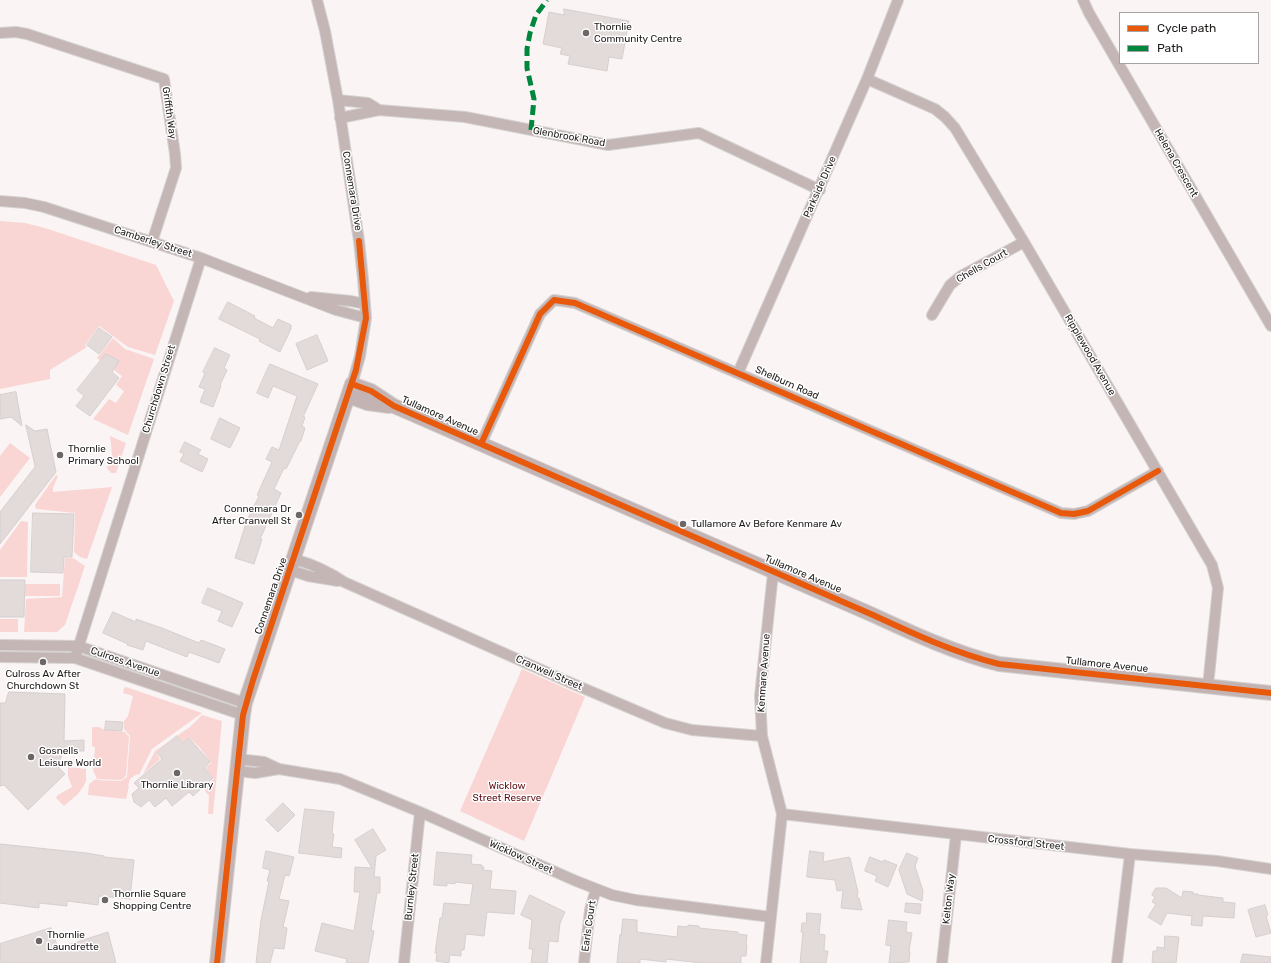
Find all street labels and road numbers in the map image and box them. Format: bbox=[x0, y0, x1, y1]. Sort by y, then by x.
street label: Griffith Way bbox=[159, 86, 179, 140]
street label: Glenbrook Road bbox=[532, 125, 606, 149]
street label: Helena Crescent bbox=[1152, 127, 1200, 199]
street label: Connemara Drive bbox=[340, 150, 364, 232]
street label: Parkside Drive bbox=[801, 154, 839, 220]
street label: Camberley Street bbox=[113, 224, 193, 260]
street label: Chells Court bbox=[954, 247, 1010, 285]
street label: Ripplewood Avenue bbox=[1062, 312, 1118, 398]
street label: Churchdown Street bbox=[140, 344, 178, 434]
street label: Shelburn Road bbox=[753, 364, 821, 402]
street label: Tullamore Avenue bbox=[400, 394, 480, 438]
street label: Tullamore Avenue bbox=[763, 552, 843, 596]
street label: Connemara Drive bbox=[252, 556, 290, 636]
street label: Kenmare Avenue bbox=[755, 633, 773, 713]
street label: Culross Avenue bbox=[89, 645, 161, 679]
street label: Cranwell Street bbox=[514, 653, 584, 693]
street label: Tullamore Avenue bbox=[1065, 655, 1149, 675]
street label: Crossford Street bbox=[987, 833, 1065, 853]
street label: Wicklow Street bbox=[487, 838, 555, 876]
street label: Burnley Street bbox=[403, 853, 421, 921]
street label: Kelton Way bbox=[940, 873, 958, 925]
street label: Earls Court bbox=[579, 900, 599, 952]

